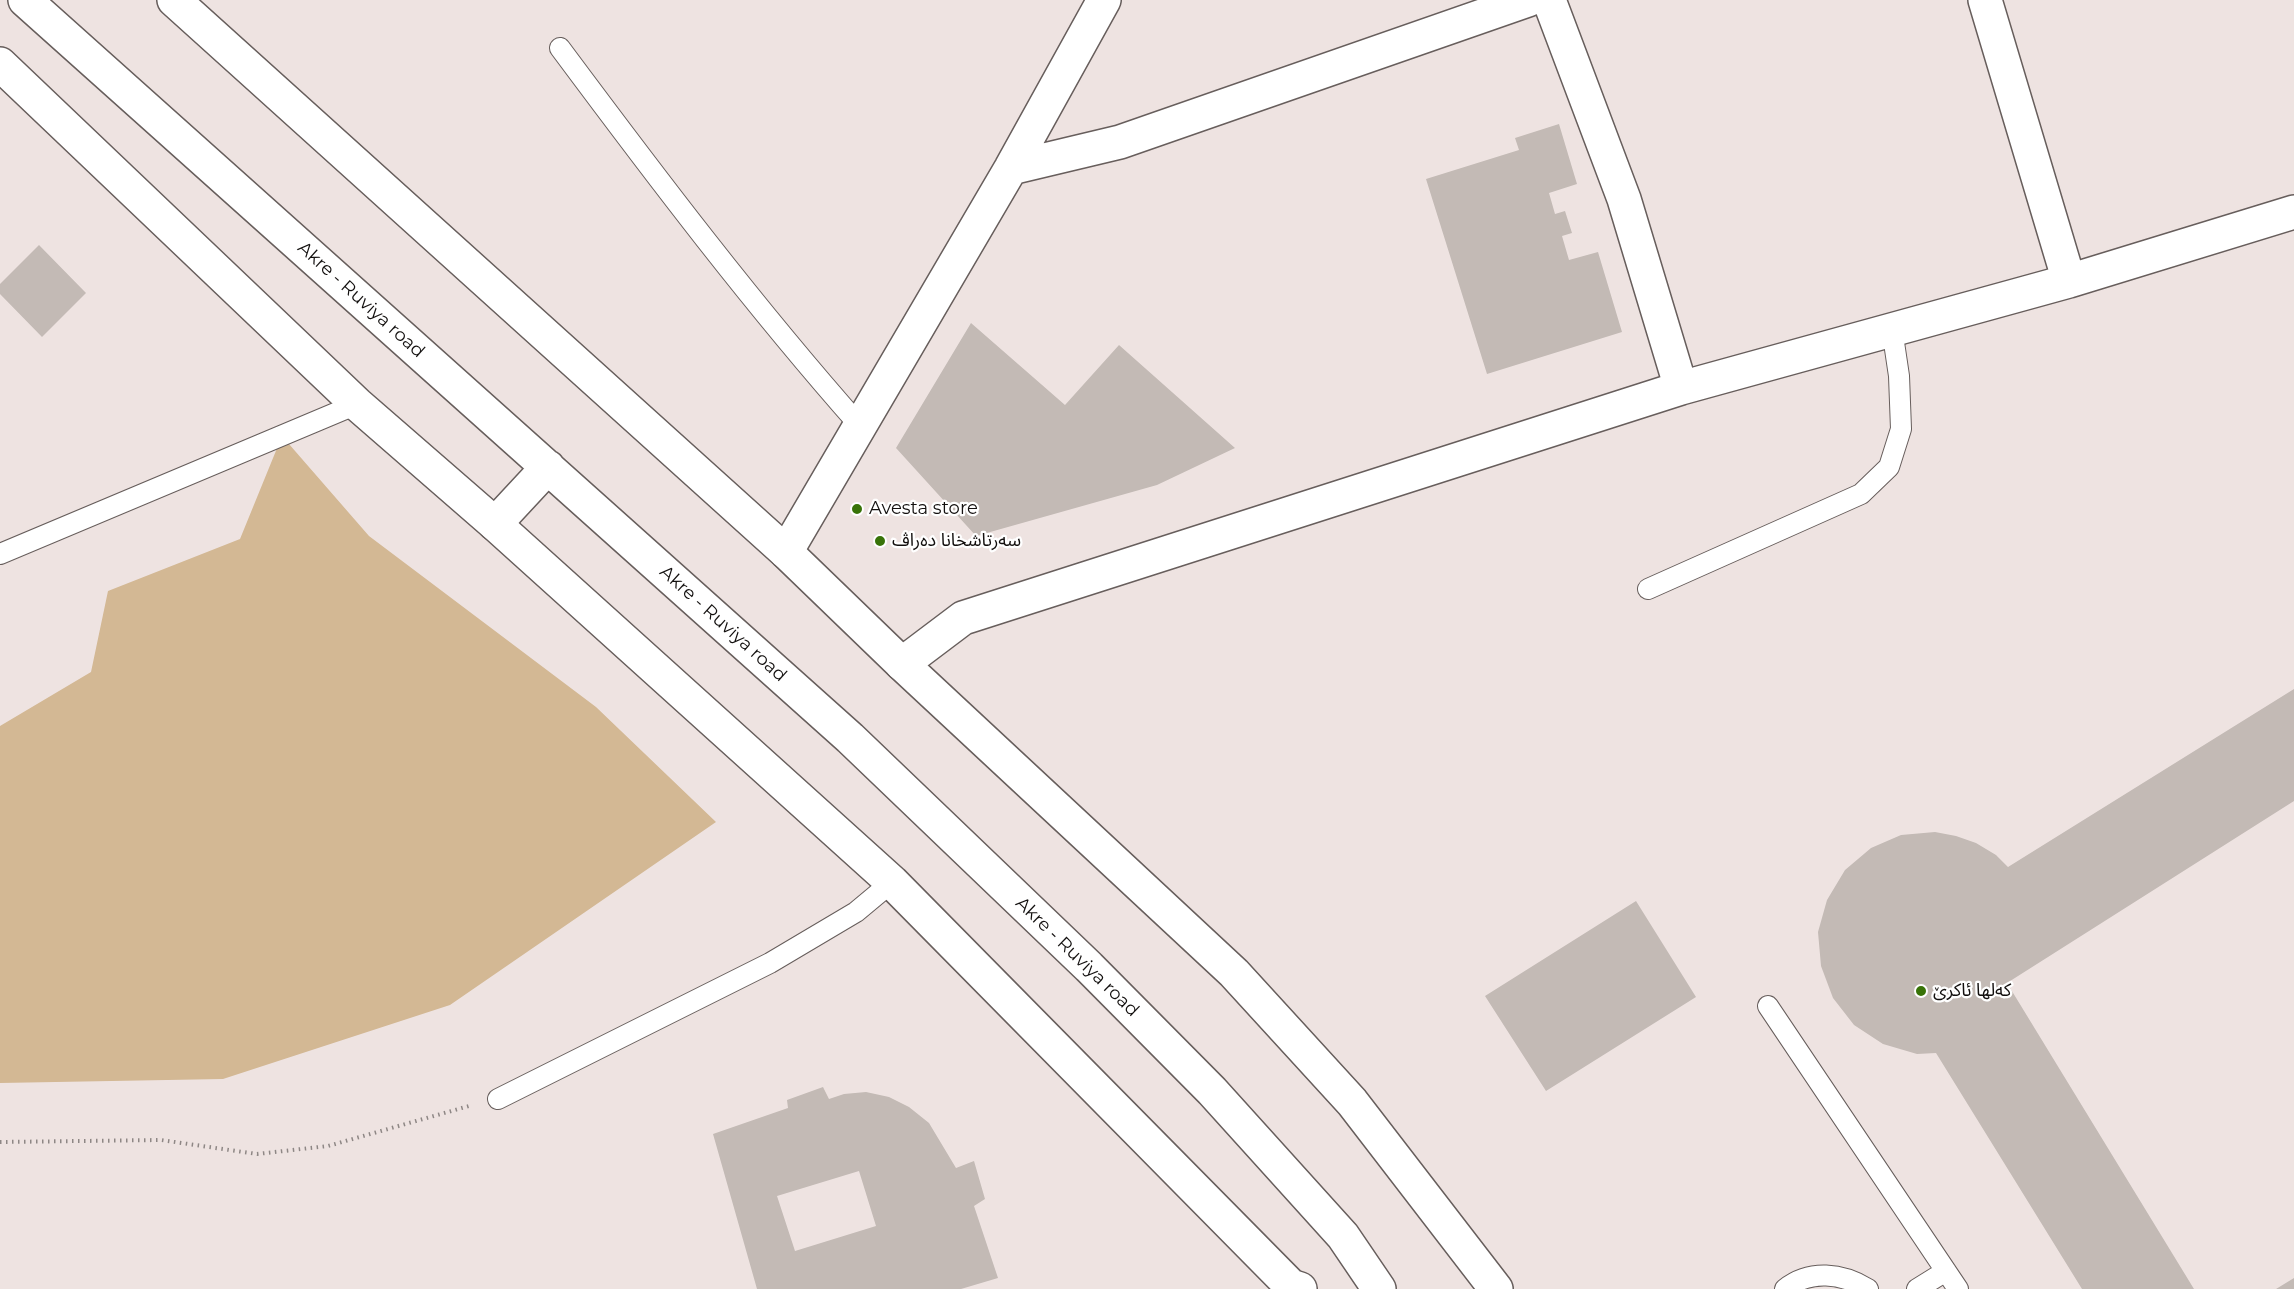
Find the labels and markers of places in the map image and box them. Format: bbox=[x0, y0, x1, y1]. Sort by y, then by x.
place label: Avesta store bbox=[869, 498, 978, 520]
marker: Avesta store bbox=[850, 502, 864, 516]
place label: سەرتاشخانا دەراڤ bbox=[892, 530, 1021, 552]
marker: سەرتاشخانا دەراڤ bbox=[873, 534, 887, 548]
place label: کەلها ئاکرێ bbox=[1933, 980, 2011, 1002]
marker: کەلها ئاکرێ bbox=[1914, 984, 1928, 998]

